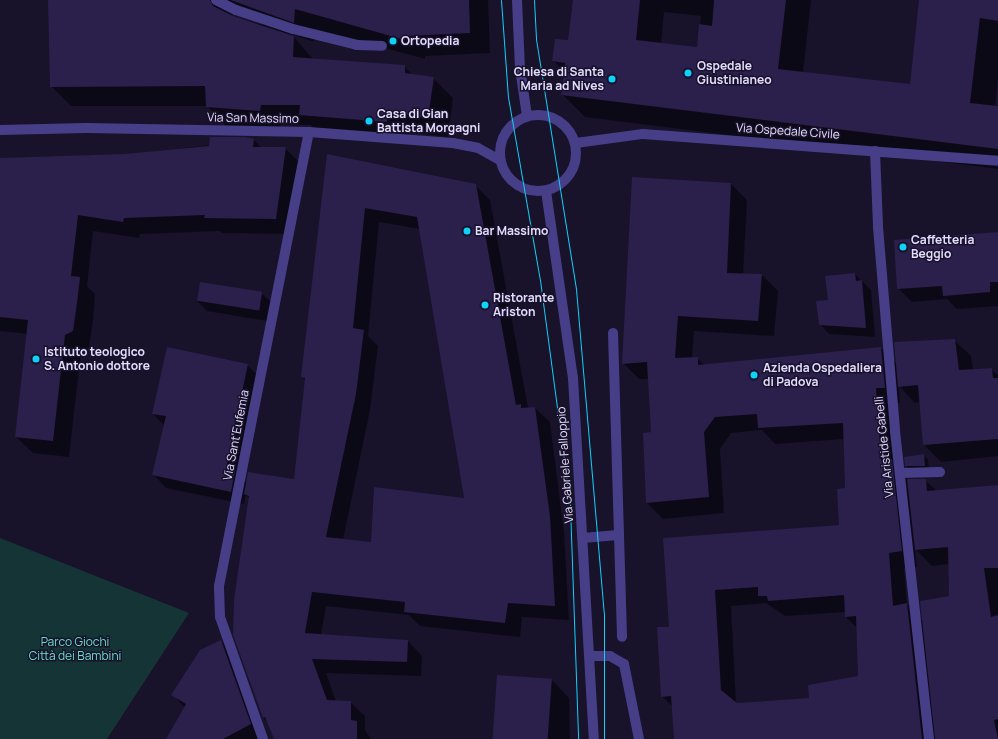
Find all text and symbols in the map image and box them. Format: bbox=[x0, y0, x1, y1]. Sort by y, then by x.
place label: Ortopedia bbox=[401, 34, 459, 48]
marker: Ortopedia bbox=[388, 36, 398, 46]
place label: Ospedale Giustinianeo bbox=[697, 59, 772, 87]
place label: Chiesa di Santa Maria ad Nives bbox=[514, 65, 604, 93]
marker: Ospedale Giustinianeo bbox=[682, 67, 694, 79]
marker: Chiesa di Santa Maria ad Nives bbox=[607, 74, 617, 84]
place label: Casa di Gian Battista Morgagni bbox=[377, 107, 480, 135]
street label: Via San Massimo bbox=[207, 110, 299, 126]
marker: Casa di Gian Battista Morgagni bbox=[364, 116, 374, 126]
street label: Via Ospedale Civile bbox=[736, 120, 840, 142]
place label: Bar Massimo bbox=[475, 224, 548, 238]
marker: Bar Massimo bbox=[462, 226, 472, 236]
place label: Caffetteria Beggio bbox=[911, 233, 974, 261]
marker: Caffetteria Beggio bbox=[898, 242, 908, 252]
place label: Ristorante Ariston bbox=[493, 291, 554, 319]
marker: Ristorante Ariston bbox=[480, 300, 490, 310]
place label: Istituto teologico S. Antonio dottore bbox=[44, 345, 150, 373]
marker: Istituto teologico S. Antonio dottore bbox=[31, 354, 41, 364]
place label: Azienda Ospedaliera di Padova bbox=[763, 361, 882, 389]
marker: Azienda Ospedaliera di Padova bbox=[748, 369, 760, 381]
street label: Via Sant'Eufemia bbox=[220, 389, 252, 481]
street label: Via Aristide Gabelli bbox=[872, 396, 896, 498]
street label: Via Gabriele Falloppio bbox=[554, 406, 576, 524]
park label: Parco Giochi Città dei Bambini bbox=[29, 635, 121, 663]

